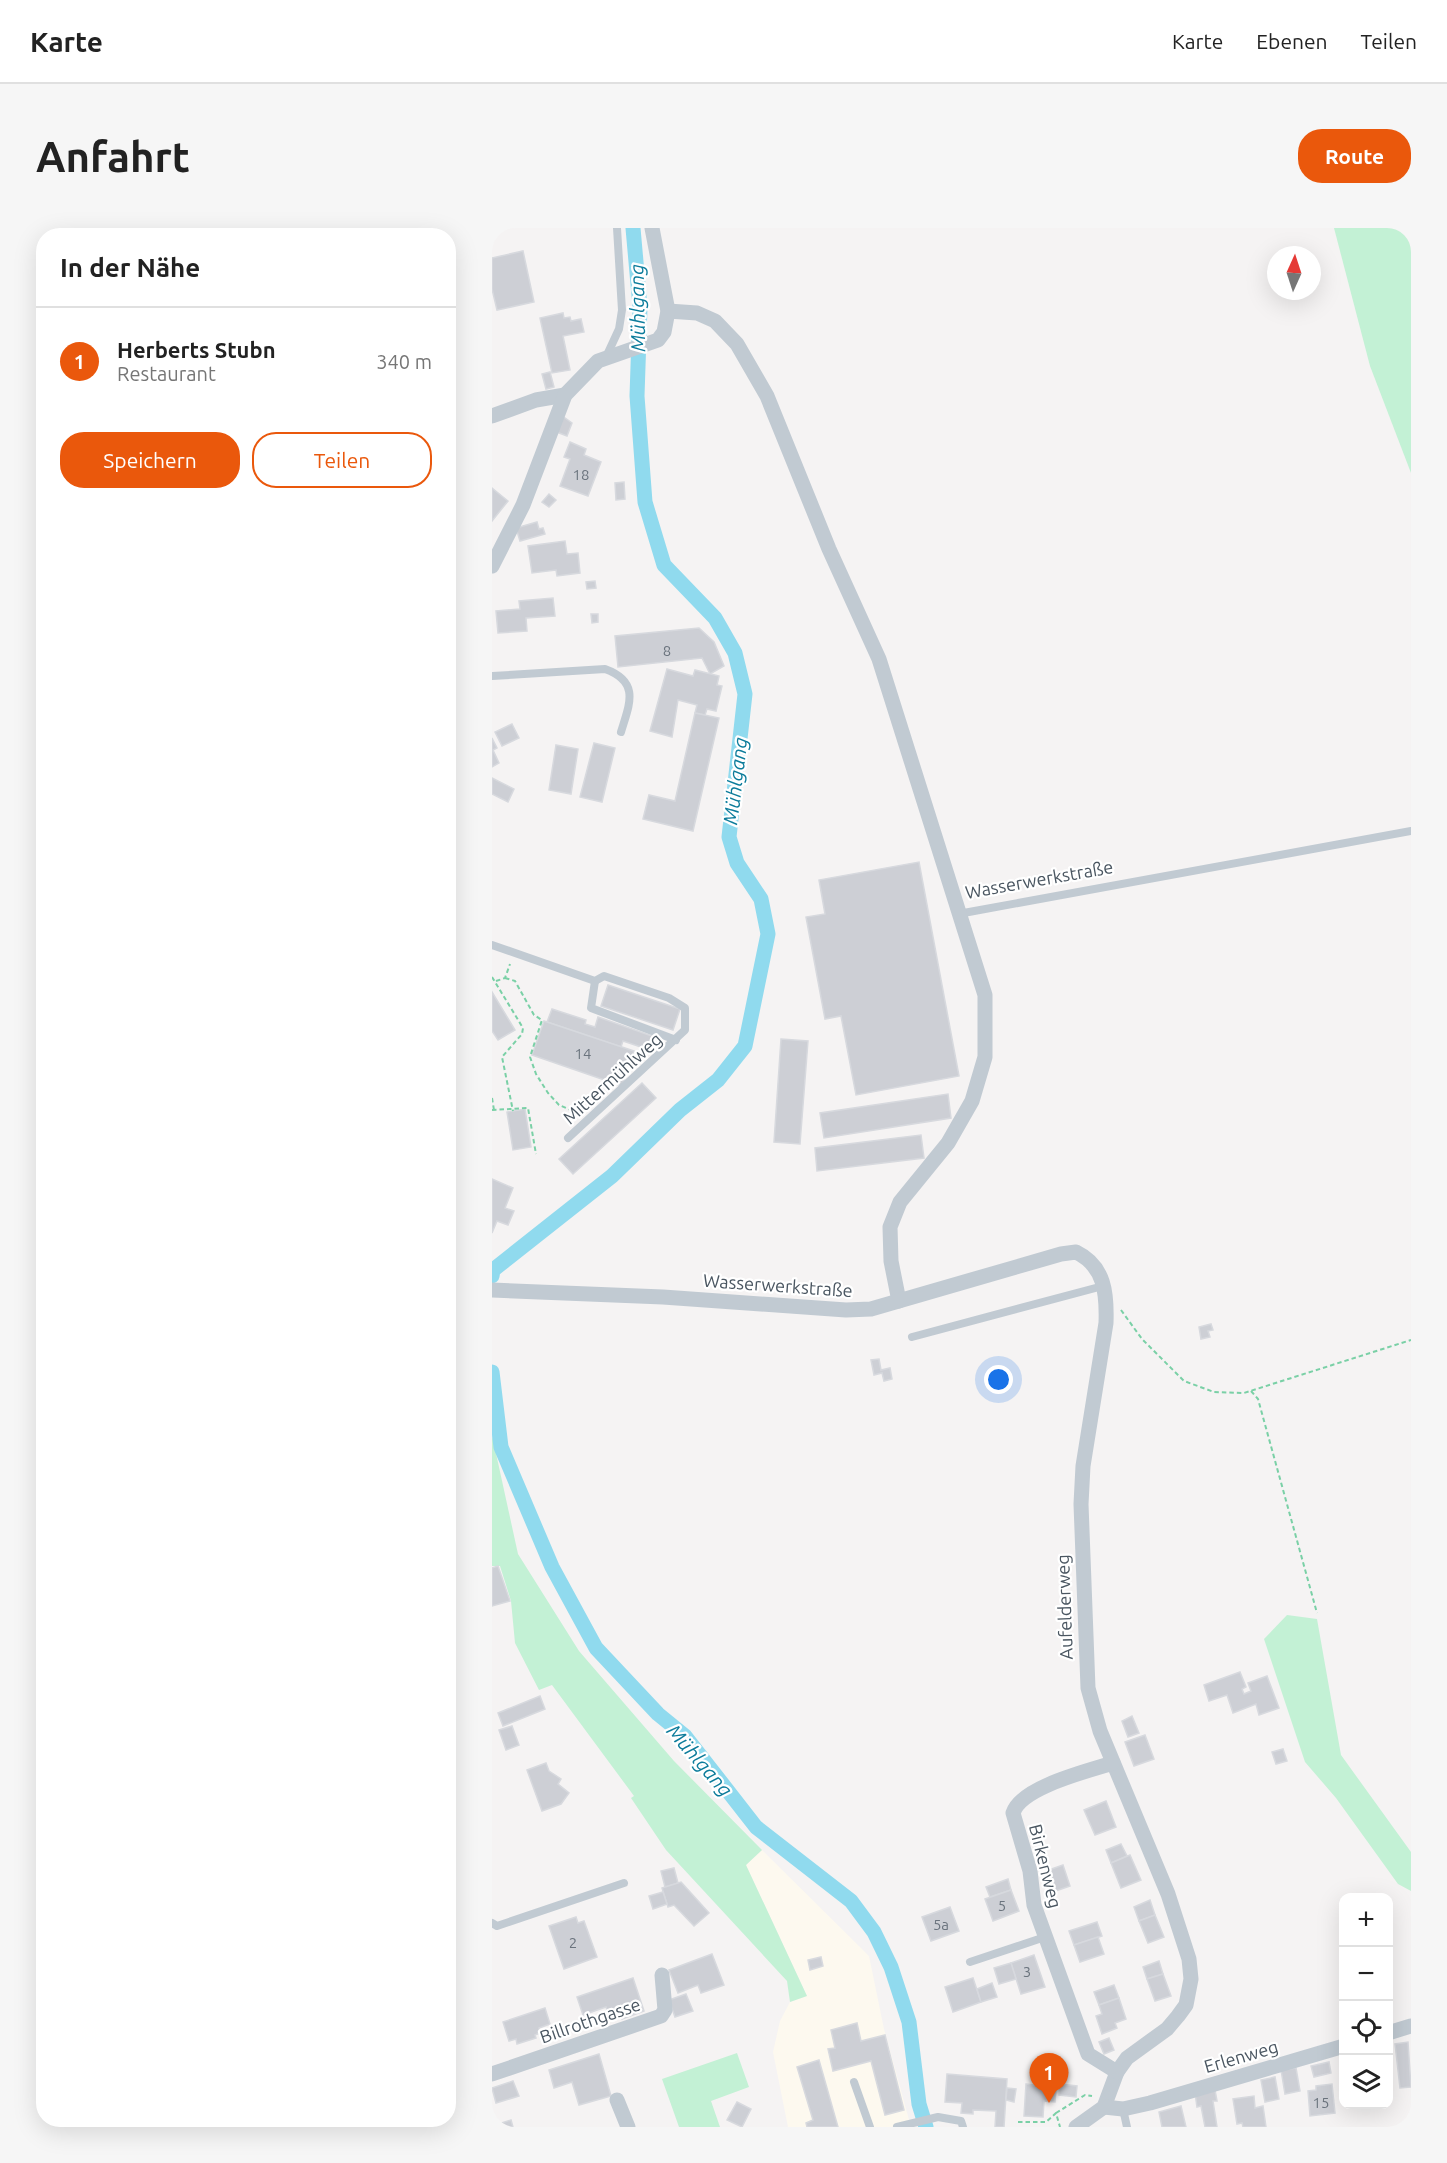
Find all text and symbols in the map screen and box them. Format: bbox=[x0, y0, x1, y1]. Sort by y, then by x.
text: Karte bbox=[30, 26, 103, 57]
text: Karte bbox=[1172, 29, 1223, 53]
text: Ebenen bbox=[1256, 29, 1328, 53]
text: Teilen bbox=[1361, 29, 1417, 53]
button: Route bbox=[1298, 129, 1411, 183]
text: Anfahrt bbox=[36, 133, 190, 180]
north arrow bbox=[1267, 246, 1321, 300]
text: In der Nähe bbox=[60, 253, 200, 282]
water label: Mühlgang bbox=[625, 264, 649, 352]
text: Herberts Stubn bbox=[117, 337, 276, 362]
text: 1 bbox=[74, 350, 85, 373]
text: 340 m bbox=[376, 350, 432, 373]
text: Restaurant bbox=[117, 362, 216, 385]
button: Speichern bbox=[60, 432, 240, 488]
button: Teilen bbox=[252, 432, 432, 488]
house number: 18 bbox=[573, 466, 589, 483]
house number: 8 bbox=[663, 642, 671, 659]
water label: Mühlgang bbox=[718, 736, 752, 826]
street label: Wasserwerkstraße bbox=[963, 856, 1115, 902]
street label: Mittermühlweg bbox=[559, 1028, 665, 1128]
house number: 14 bbox=[575, 1045, 591, 1062]
street label: Wasserwerkstraße bbox=[703, 1270, 853, 1300]
your location bbox=[984, 1365, 1013, 1394]
street label: Aufelderweg bbox=[1052, 1554, 1076, 1660]
water label: Mühlgang bbox=[662, 1719, 738, 1801]
street label: Birkenweg bbox=[1026, 1822, 1066, 1910]
map controls bbox=[1339, 1893, 1393, 2109]
button: + bbox=[1339, 1893, 1393, 1947]
house number: 5 bbox=[998, 1897, 1006, 1914]
house number: 5a bbox=[933, 1916, 949, 1933]
house number: 2 bbox=[569, 1934, 577, 1951]
button: − bbox=[1339, 1947, 1393, 2001]
house number: 3 bbox=[1023, 1963, 1031, 1980]
street label: Billrothgasse bbox=[537, 1993, 643, 2047]
button: locate bbox=[1339, 2001, 1393, 2055]
street label: Erlenweg bbox=[1202, 2036, 1280, 2076]
pin: 1 bbox=[1030, 2054, 1068, 2103]
button: layers bbox=[1339, 2055, 1393, 2109]
house number: 15 bbox=[1313, 2094, 1329, 2111]

